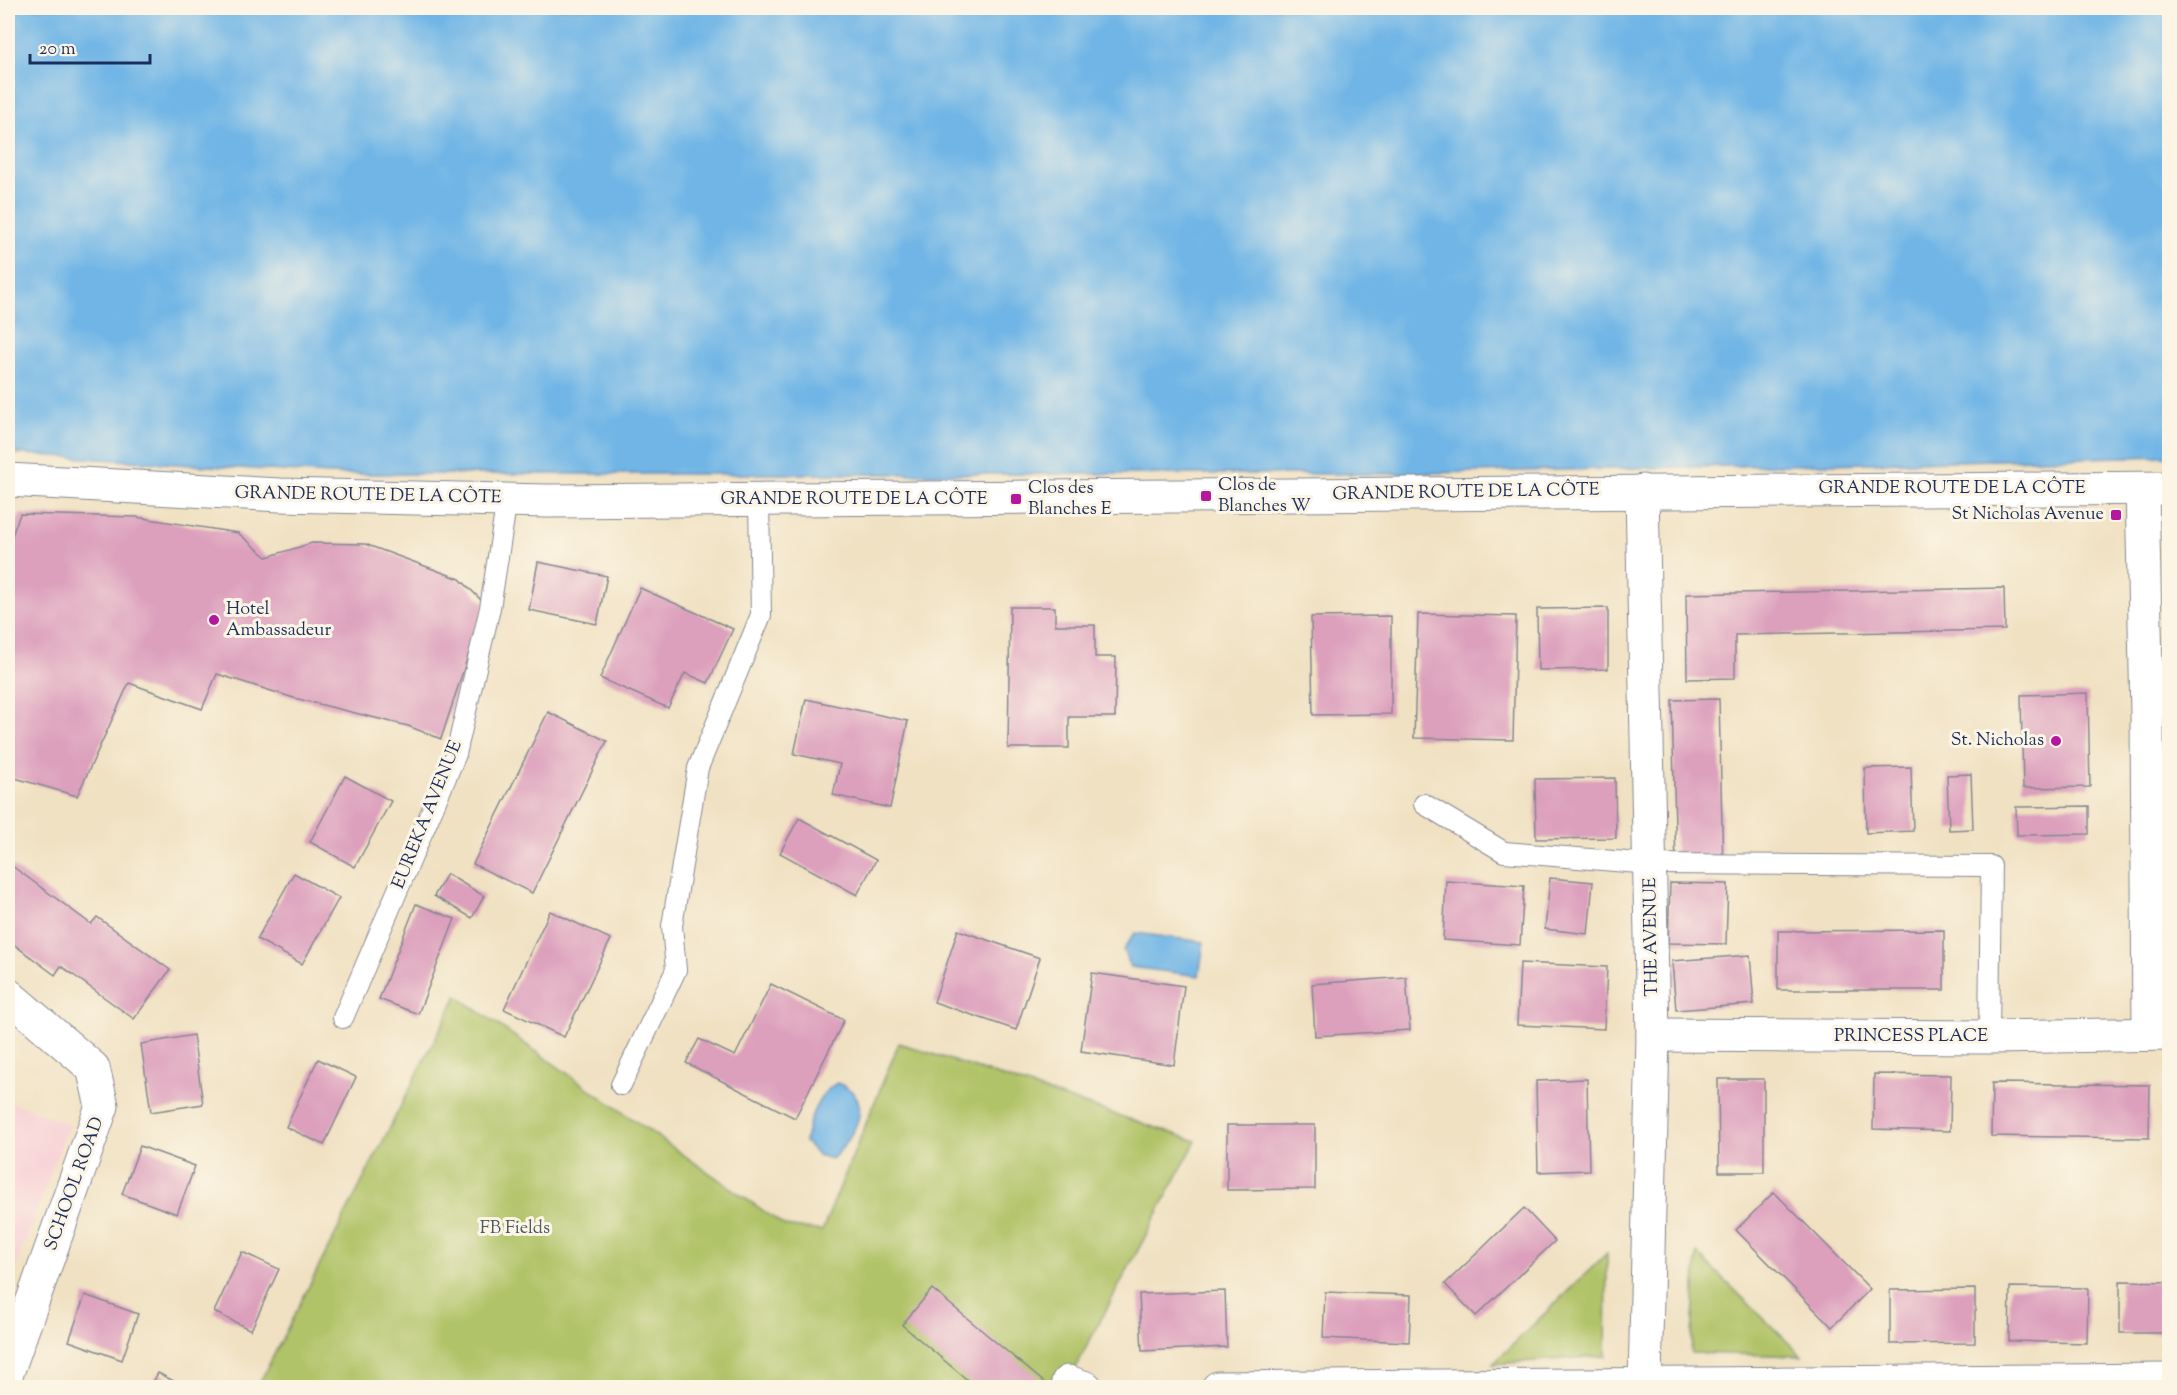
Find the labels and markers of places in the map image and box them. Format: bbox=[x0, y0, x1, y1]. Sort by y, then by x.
place label: Clos de Blanches W bbox=[1218, 473, 1311, 520]
place label: Clos des Blanches E bbox=[1028, 476, 1112, 523]
marker: Clos de Blanches W bbox=[1199, 489, 1213, 503]
marker: Clos des Blanches E bbox=[1009, 492, 1023, 506]
place label: St Nicholas Avenue bbox=[1951, 502, 2104, 528]
marker: St Nicholas Avenue bbox=[2109, 508, 2123, 522]
place label: Hotel Ambassadeur bbox=[226, 597, 331, 644]
marker: Hotel Ambassadeur bbox=[207, 613, 221, 627]
place label: St. Nicholas bbox=[1951, 728, 2044, 754]
marker: St. Nicholas bbox=[2049, 734, 2063, 748]

